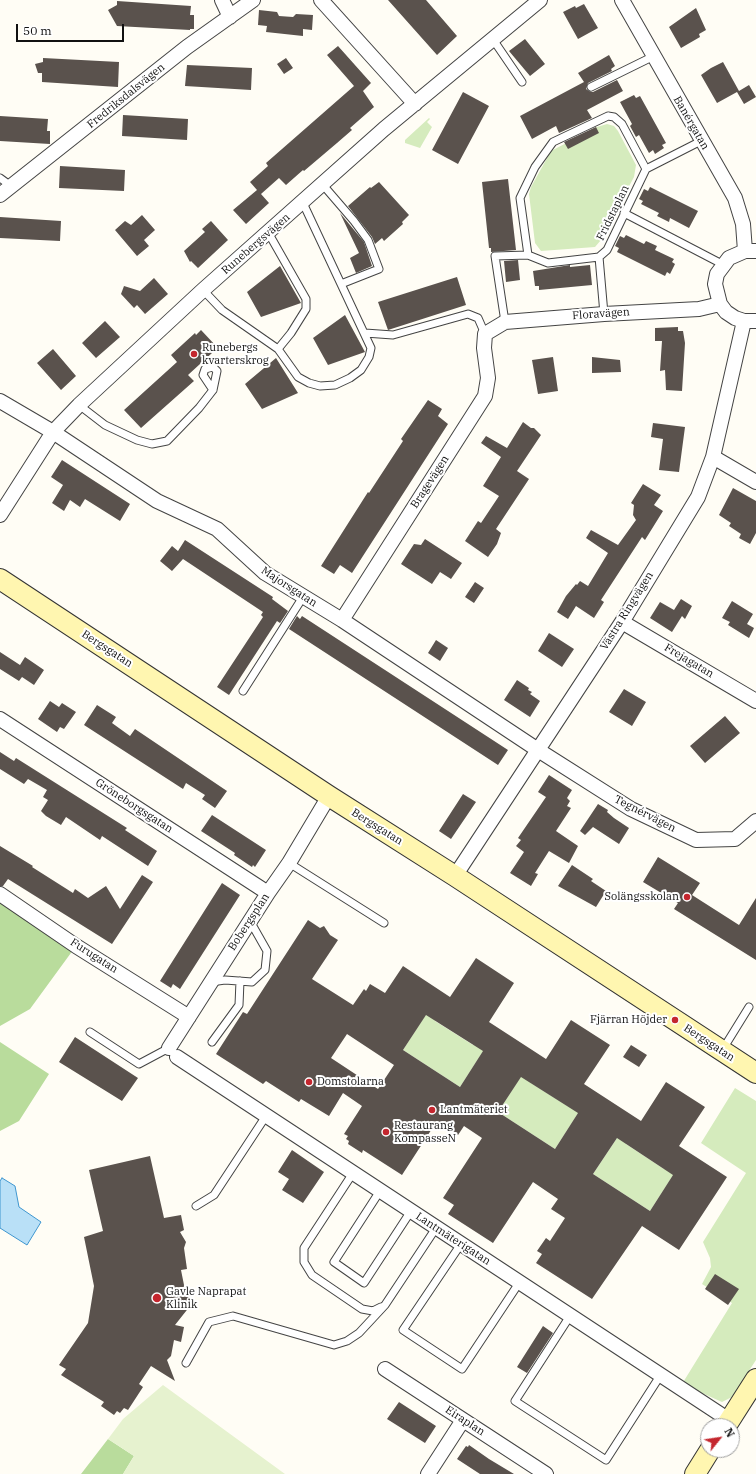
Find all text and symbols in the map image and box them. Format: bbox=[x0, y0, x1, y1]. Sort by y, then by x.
scale bar bbox=[18, 16, 126, 42]
text: 50 m bbox=[23, 23, 52, 38]
street label: Fredriksdalsvägen bbox=[85, 61, 167, 131]
street label: Banérgatan bbox=[670, 94, 712, 152]
street label: Fridstaplan bbox=[594, 183, 632, 243]
street label: Runebergsvägen bbox=[219, 211, 293, 277]
street label: Floravägen bbox=[572, 305, 630, 323]
place label: Runebergs kvarterskrog bbox=[202, 341, 269, 367]
marker: Runebergs kvarterskrog bbox=[189, 349, 199, 359]
street label: Bragevägen bbox=[408, 453, 452, 511]
street label: Majorsgatan bbox=[259, 564, 319, 610]
street label: Västra Ringvägen bbox=[598, 569, 656, 653]
street label: Bergsgatan bbox=[79, 628, 135, 670]
street label: Frejagatan bbox=[662, 641, 716, 681]
street label: Gröneborgsgatan bbox=[93, 776, 175, 836]
street label: Tegnérvägen bbox=[612, 793, 678, 835]
street label: Bergsgatan bbox=[349, 806, 405, 848]
place label: Solängsskolan bbox=[605, 890, 679, 904]
street label: Bobergsplan bbox=[226, 891, 272, 953]
marker: Solängsskolan bbox=[682, 892, 692, 902]
street label: Furugatan bbox=[68, 936, 120, 976]
place label: Fjärran Höjder bbox=[590, 1013, 667, 1027]
marker: Fjärran Höjder bbox=[670, 1015, 680, 1025]
street label: Bergsgatan bbox=[681, 1022, 737, 1064]
place label: Domstolarna bbox=[317, 1075, 384, 1089]
marker: Domstolarna bbox=[304, 1077, 314, 1087]
place label: Lantmäteriet bbox=[440, 1103, 508, 1117]
marker: Lantmäteriet bbox=[427, 1105, 437, 1115]
place label: Restaurang KompasseN bbox=[394, 1119, 456, 1145]
marker: Restaurang KompasseN bbox=[381, 1127, 391, 1137]
street label: Lantmäterigatan bbox=[413, 1210, 493, 1268]
place label: Gavle Naprapat Klinik bbox=[166, 1285, 246, 1311]
marker: Gavle Naprapat Klinik bbox=[151, 1292, 163, 1304]
street label: Eiraplan bbox=[443, 1403, 487, 1439]
north arrow bbox=[700, 1418, 740, 1458]
text: N bbox=[721, 1425, 738, 1440]

